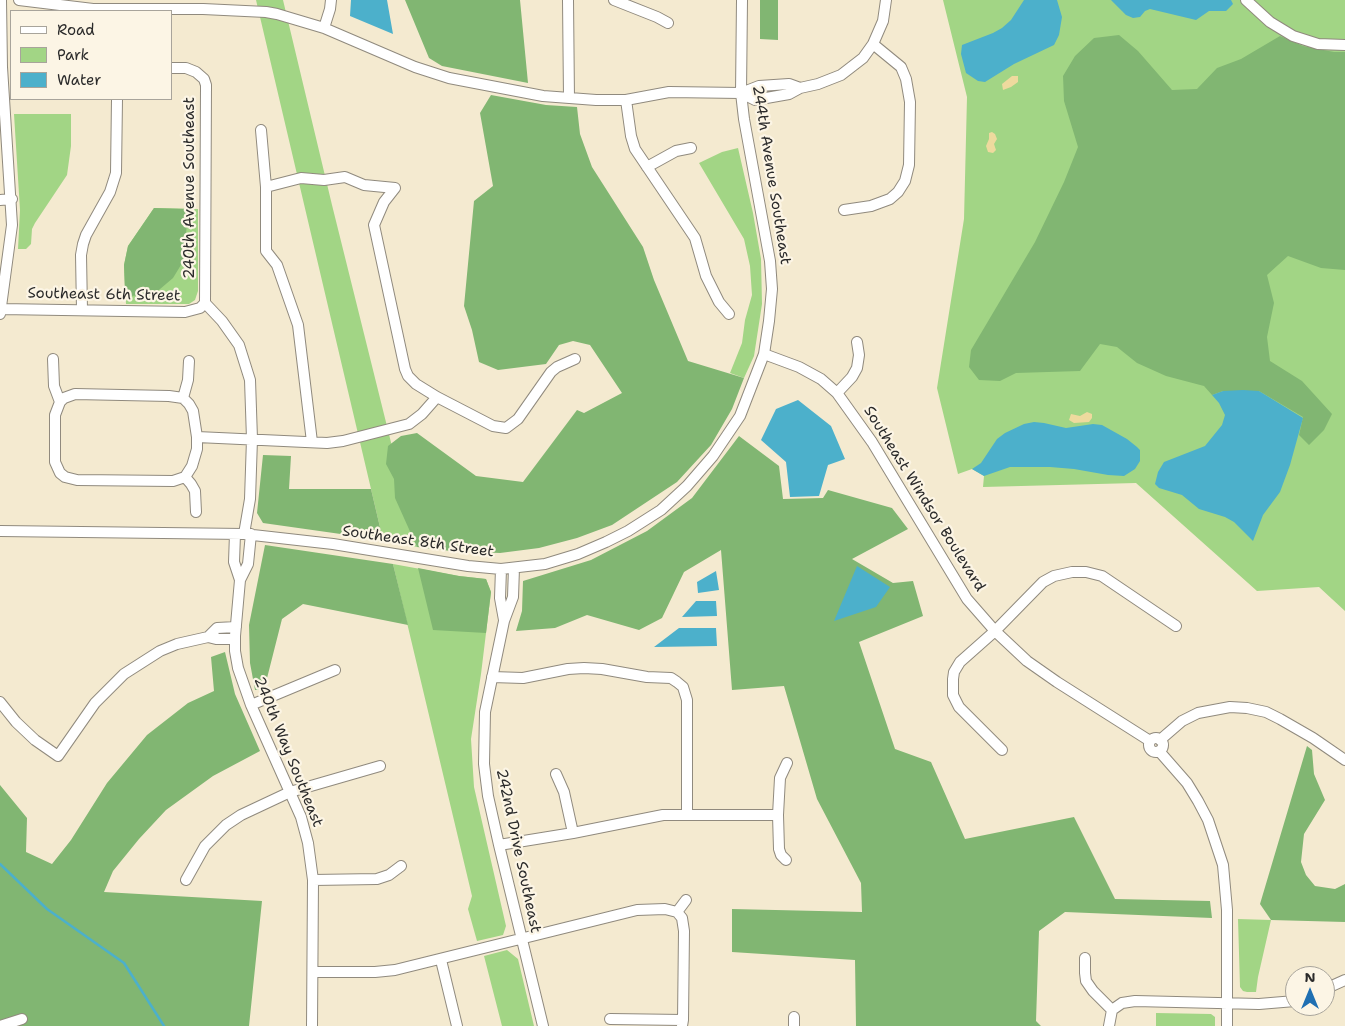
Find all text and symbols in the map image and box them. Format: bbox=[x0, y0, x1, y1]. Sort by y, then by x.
legend bbox=[10, 10, 172, 100]
text: Road bbox=[57, 20, 95, 40]
text: Park bbox=[57, 45, 89, 65]
text: Water bbox=[57, 70, 101, 90]
street label: 244th Avenue Southeast bbox=[748, 84, 794, 266]
street label: 240th Avenue Southeast bbox=[181, 97, 199, 279]
street label: Southeast 6th Street bbox=[27, 285, 181, 305]
street label: Southeast Windsor Boulevard bbox=[859, 403, 989, 595]
street label: Southeast 8th Street bbox=[341, 522, 495, 562]
street label: 240th Way Southeast bbox=[250, 674, 326, 830]
street label: 242nd Drive Southeast bbox=[492, 767, 544, 935]
north arrow bbox=[1285, 966, 1335, 1016]
text: N bbox=[1304, 968, 1316, 986]

